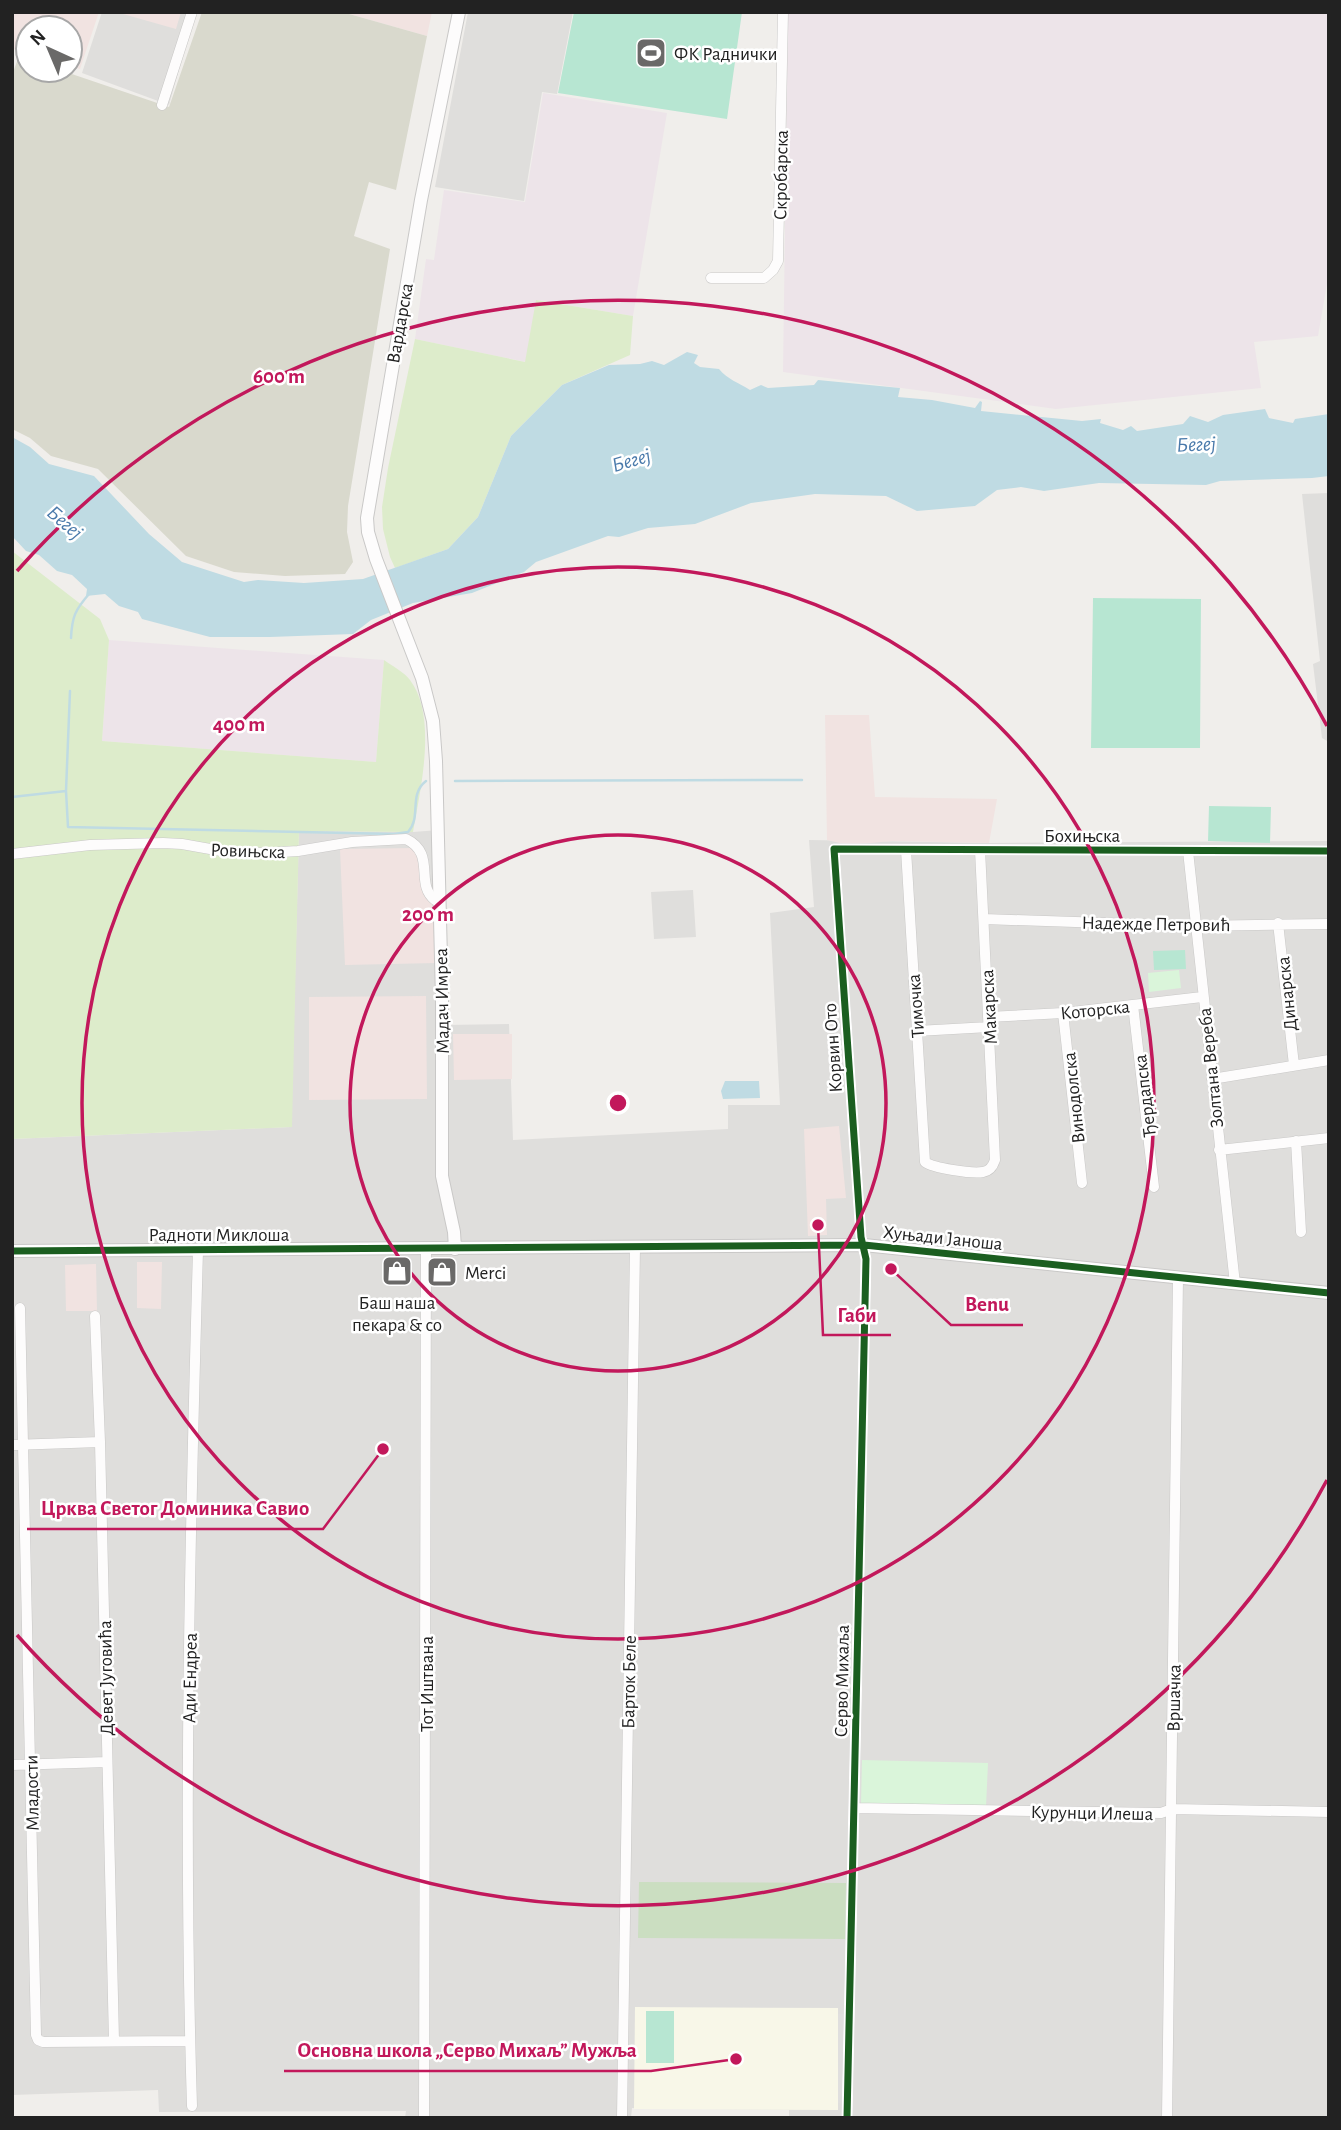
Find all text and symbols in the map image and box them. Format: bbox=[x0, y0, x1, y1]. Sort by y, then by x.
north arrow bbox=[14, 14, 84, 84]
text: N bbox=[27, 26, 50, 49]
sports icon: ФК Раднички bbox=[634, 36, 668, 70]
place label: ФК Раднички bbox=[674, 45, 778, 64]
street label: Скробарска bbox=[771, 129, 792, 220]
street label: Вардарска bbox=[384, 281, 417, 365]
text: 600 m bbox=[253, 366, 305, 387]
water label: Бегеј bbox=[1176, 433, 1216, 456]
water label: Бегеј bbox=[609, 445, 653, 476]
water label: Бегеј bbox=[43, 502, 86, 543]
text: 400 m bbox=[213, 714, 265, 735]
street label: Бохињска bbox=[1044, 827, 1120, 846]
street label: Ровињска bbox=[210, 841, 286, 862]
text: 200 m bbox=[402, 904, 454, 925]
street label: Надежде Петровић bbox=[1081, 914, 1231, 935]
street label: Мадач Имреа bbox=[432, 947, 453, 1054]
street label: Динарска bbox=[1274, 955, 1301, 1032]
street label: Макарска bbox=[978, 969, 1001, 1045]
street label: Тимочка bbox=[905, 973, 928, 1039]
street label: Которска bbox=[1060, 997, 1131, 1024]
street label: Корвин Ото bbox=[821, 1002, 846, 1093]
street label: Золтана Вереба bbox=[1196, 1006, 1227, 1129]
street label: Винодолска bbox=[1060, 1051, 1089, 1144]
street label: Ђердапска bbox=[1131, 1053, 1160, 1138]
centre of rings bbox=[606, 1091, 630, 1115]
street label: Хуњади Јаноша bbox=[882, 1223, 1004, 1254]
street label: Радноти Миклоша bbox=[149, 1226, 290, 1245]
shop icon: Баш наша пекара & co bbox=[380, 1254, 414, 1288]
shop icon: Merci bbox=[425, 1255, 459, 1289]
place label: Merci bbox=[465, 1264, 506, 1283]
callout: Benu bbox=[951, 1283, 1023, 1325]
callout: Габи bbox=[823, 1293, 891, 1335]
place label: Баш наша пекара & co bbox=[352, 1294, 442, 1335]
text: Benu bbox=[965, 1294, 1009, 1315]
text: Габи bbox=[837, 1305, 877, 1326]
callout: Црква Светог Доминика Савио bbox=[27, 1487, 323, 1529]
text: Црква Светог Доминика Савио bbox=[41, 1498, 309, 1519]
street label: Девет Југовића bbox=[96, 1620, 117, 1736]
street label: Серво Михаља bbox=[832, 1624, 853, 1738]
street label: Ади Ендреа bbox=[180, 1632, 201, 1723]
street label: Барток Беле bbox=[619, 1635, 640, 1729]
street label: Тот Иштвана bbox=[418, 1636, 437, 1732]
street label: Вршачка bbox=[1164, 1664, 1185, 1732]
street label: Младости bbox=[22, 1755, 43, 1831]
street label: Курунци Илеша bbox=[1030, 1803, 1154, 1824]
callout: Основна школа „Серво Михаљ” Мужља bbox=[284, 2029, 651, 2071]
text: Основна школа „Серво Михаљ” Мужља bbox=[297, 2040, 637, 2061]

